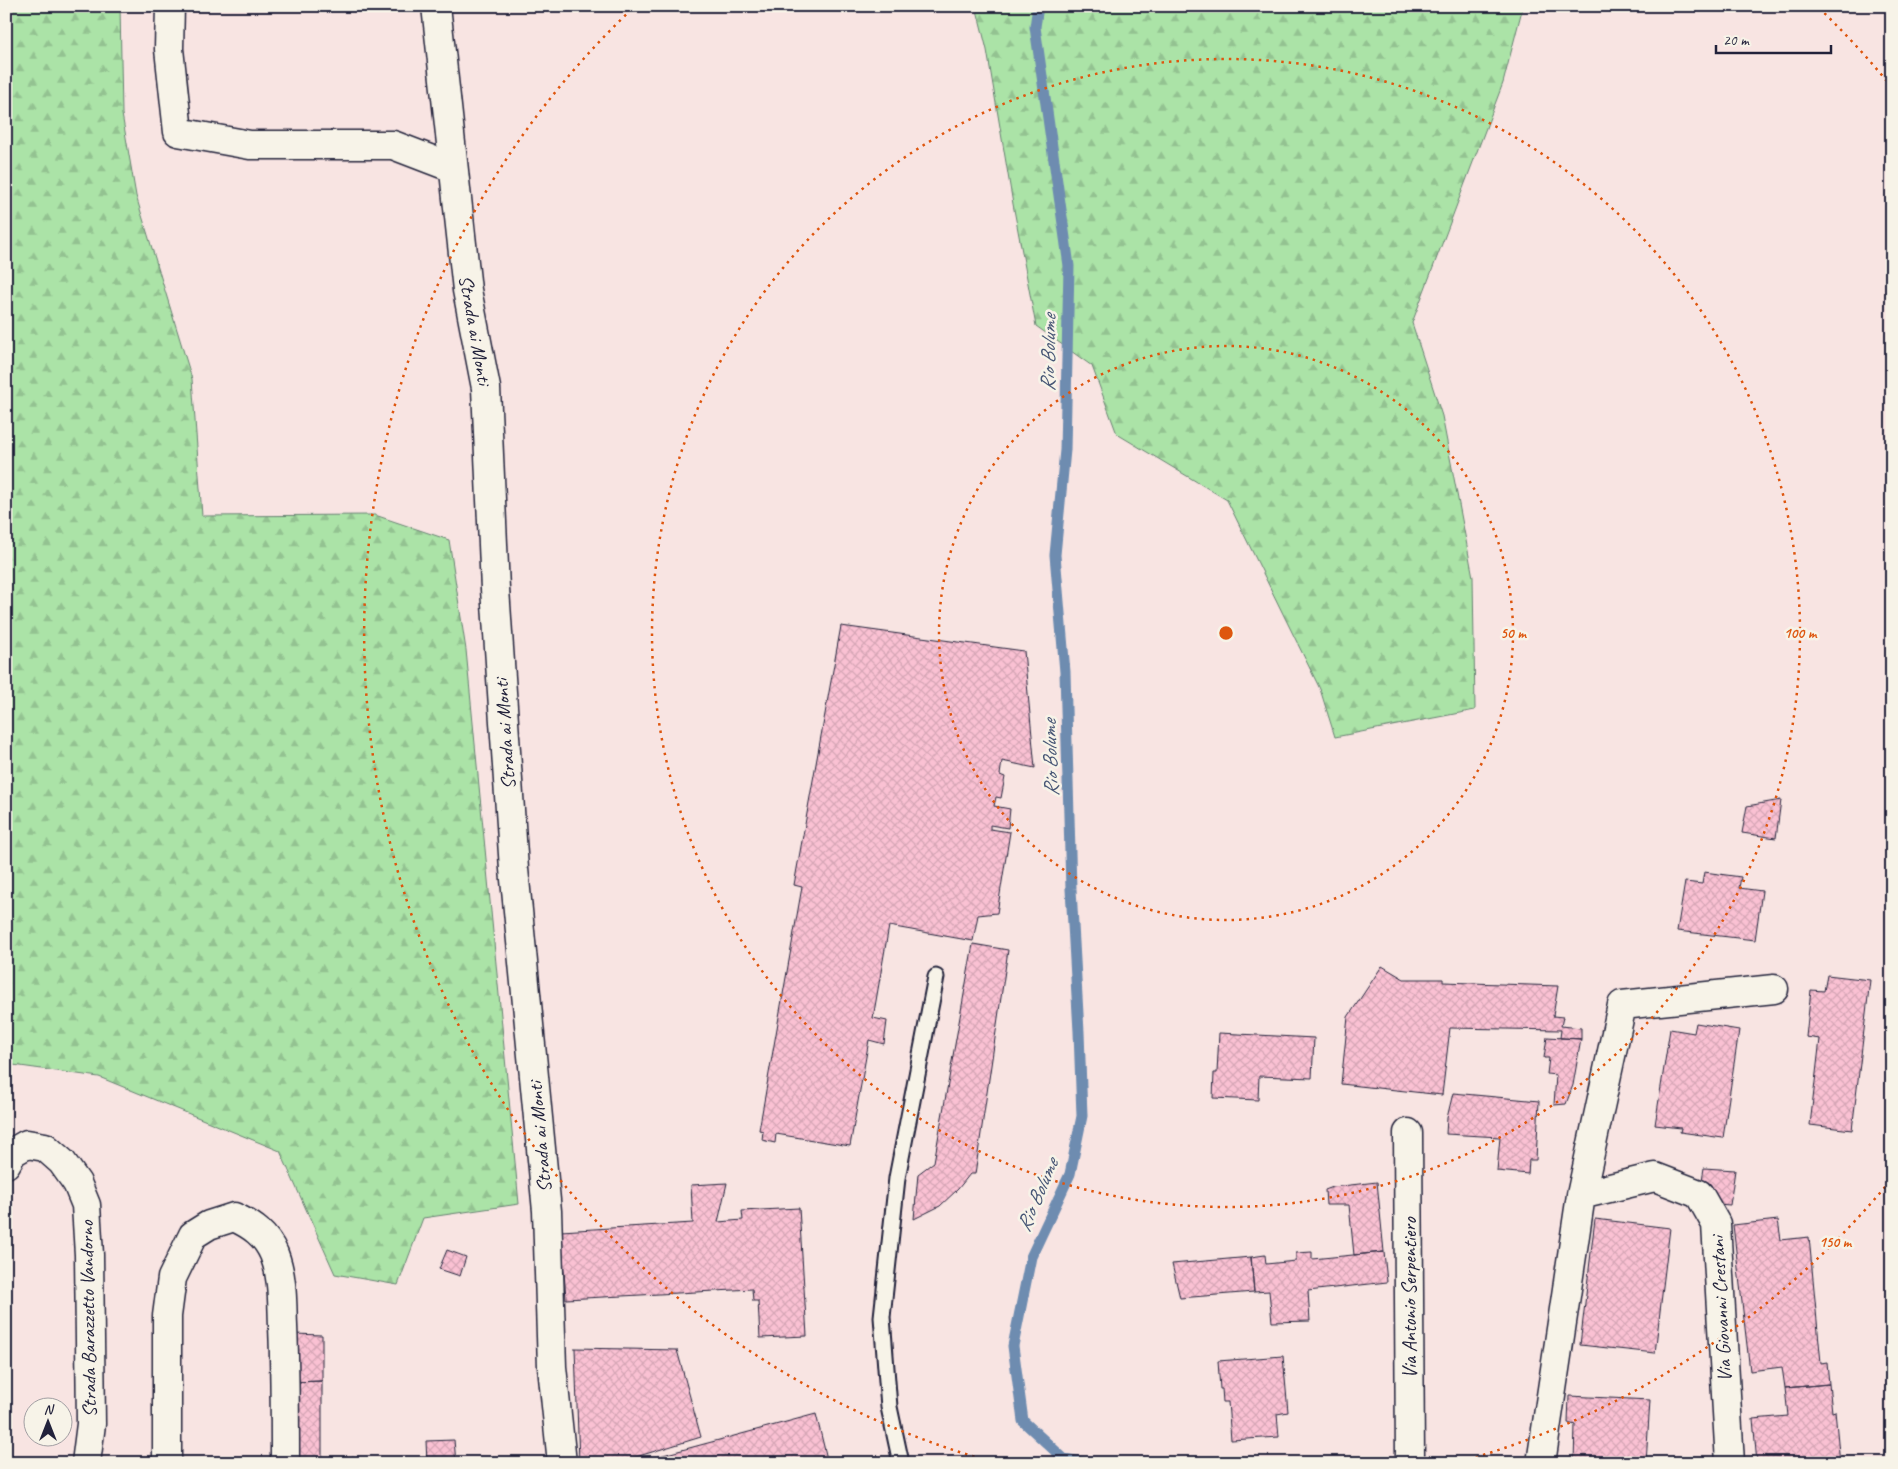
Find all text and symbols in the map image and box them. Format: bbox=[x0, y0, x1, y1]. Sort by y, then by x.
scale bar bbox=[1716, 22, 1830, 54]
text: 20 m bbox=[1723, 31, 1750, 50]
street label: Strada ai Monti bbox=[453, 273, 497, 389]
water label: Rio Bolume bbox=[1034, 311, 1062, 392]
centre of rings bbox=[1217, 624, 1235, 642]
text: 50 m bbox=[1500, 624, 1527, 643]
text: 100 m bbox=[1784, 624, 1818, 643]
street label: Strada ai Monti bbox=[489, 676, 521, 790]
water label: Rio Bolume bbox=[1036, 716, 1064, 797]
street label: Strada ai Monti bbox=[523, 1078, 557, 1193]
water label: Rio Bolume bbox=[1010, 1152, 1065, 1235]
street label: Via Antonio Serpentiero bbox=[1397, 1216, 1422, 1379]
street label: Strada Barazzetto Vandorno bbox=[74, 1219, 102, 1418]
street label: Via Giovanni Crestani bbox=[1705, 1233, 1737, 1382]
text: 150 m bbox=[1819, 1233, 1853, 1252]
north arrow bbox=[22, 1396, 72, 1446]
text: N bbox=[44, 1401, 55, 1418]

